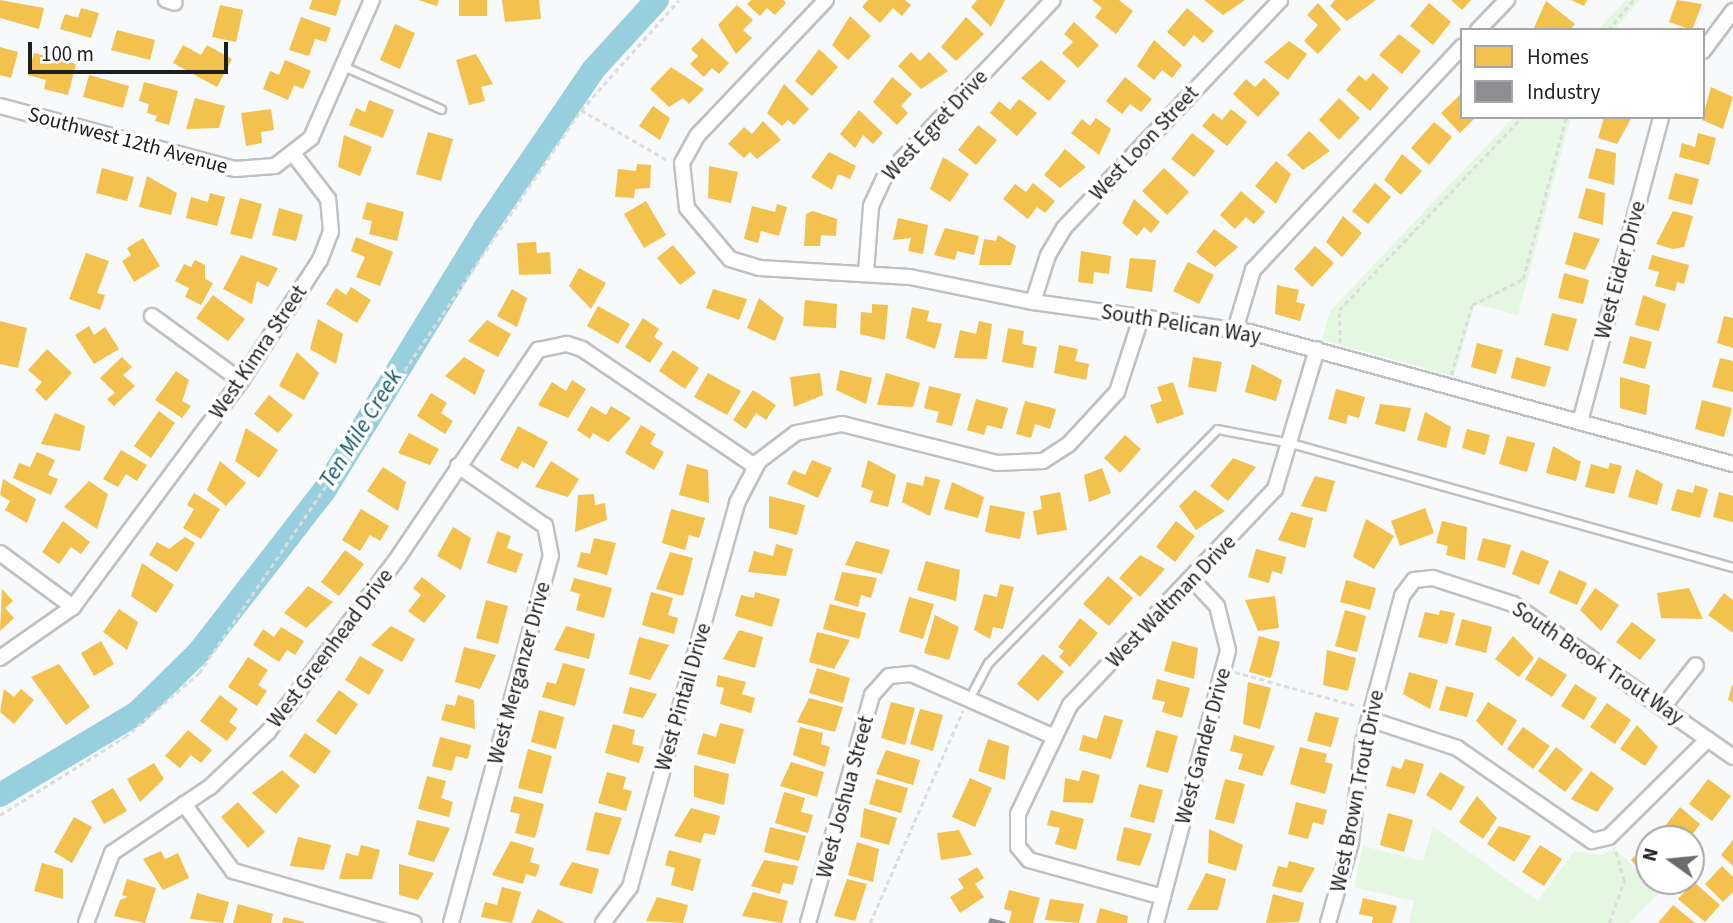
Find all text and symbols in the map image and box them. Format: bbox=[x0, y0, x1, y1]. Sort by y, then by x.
scale bar bbox=[32, 28, 231, 72]
legend bbox=[1460, 28, 1705, 119]
text: 100 m bbox=[41, 39, 94, 69]
text: Homes bbox=[1527, 42, 1589, 72]
street label: West Egret Drive bbox=[877, 64, 993, 186]
text: Industry bbox=[1527, 77, 1600, 107]
street label: West Loon Street bbox=[1084, 80, 1204, 206]
street label: Southwest 12th Avenue bbox=[25, 101, 231, 179]
street label: West Eider Drive bbox=[1589, 198, 1651, 342]
street label: West Kimra Street bbox=[204, 280, 312, 424]
street label: South Pelican Way bbox=[1099, 299, 1263, 349]
water label: Ten Mile Creek bbox=[314, 365, 408, 493]
street label: West Waltman Drive bbox=[1101, 529, 1241, 673]
street label: West Greenhead Drive bbox=[262, 564, 398, 732]
street label: West Merganzer Drive bbox=[483, 579, 555, 767]
street label: South Brook Trout Way bbox=[1507, 596, 1689, 730]
street label: West Pintail Drive bbox=[650, 620, 716, 774]
street label: West Gander Drive bbox=[1170, 665, 1236, 827]
street label: West Brown Trout Drive bbox=[1325, 688, 1389, 894]
street label: West Joshua Street bbox=[811, 713, 879, 881]
north arrow bbox=[1635, 825, 1705, 895]
text: N bbox=[1636, 845, 1666, 865]

